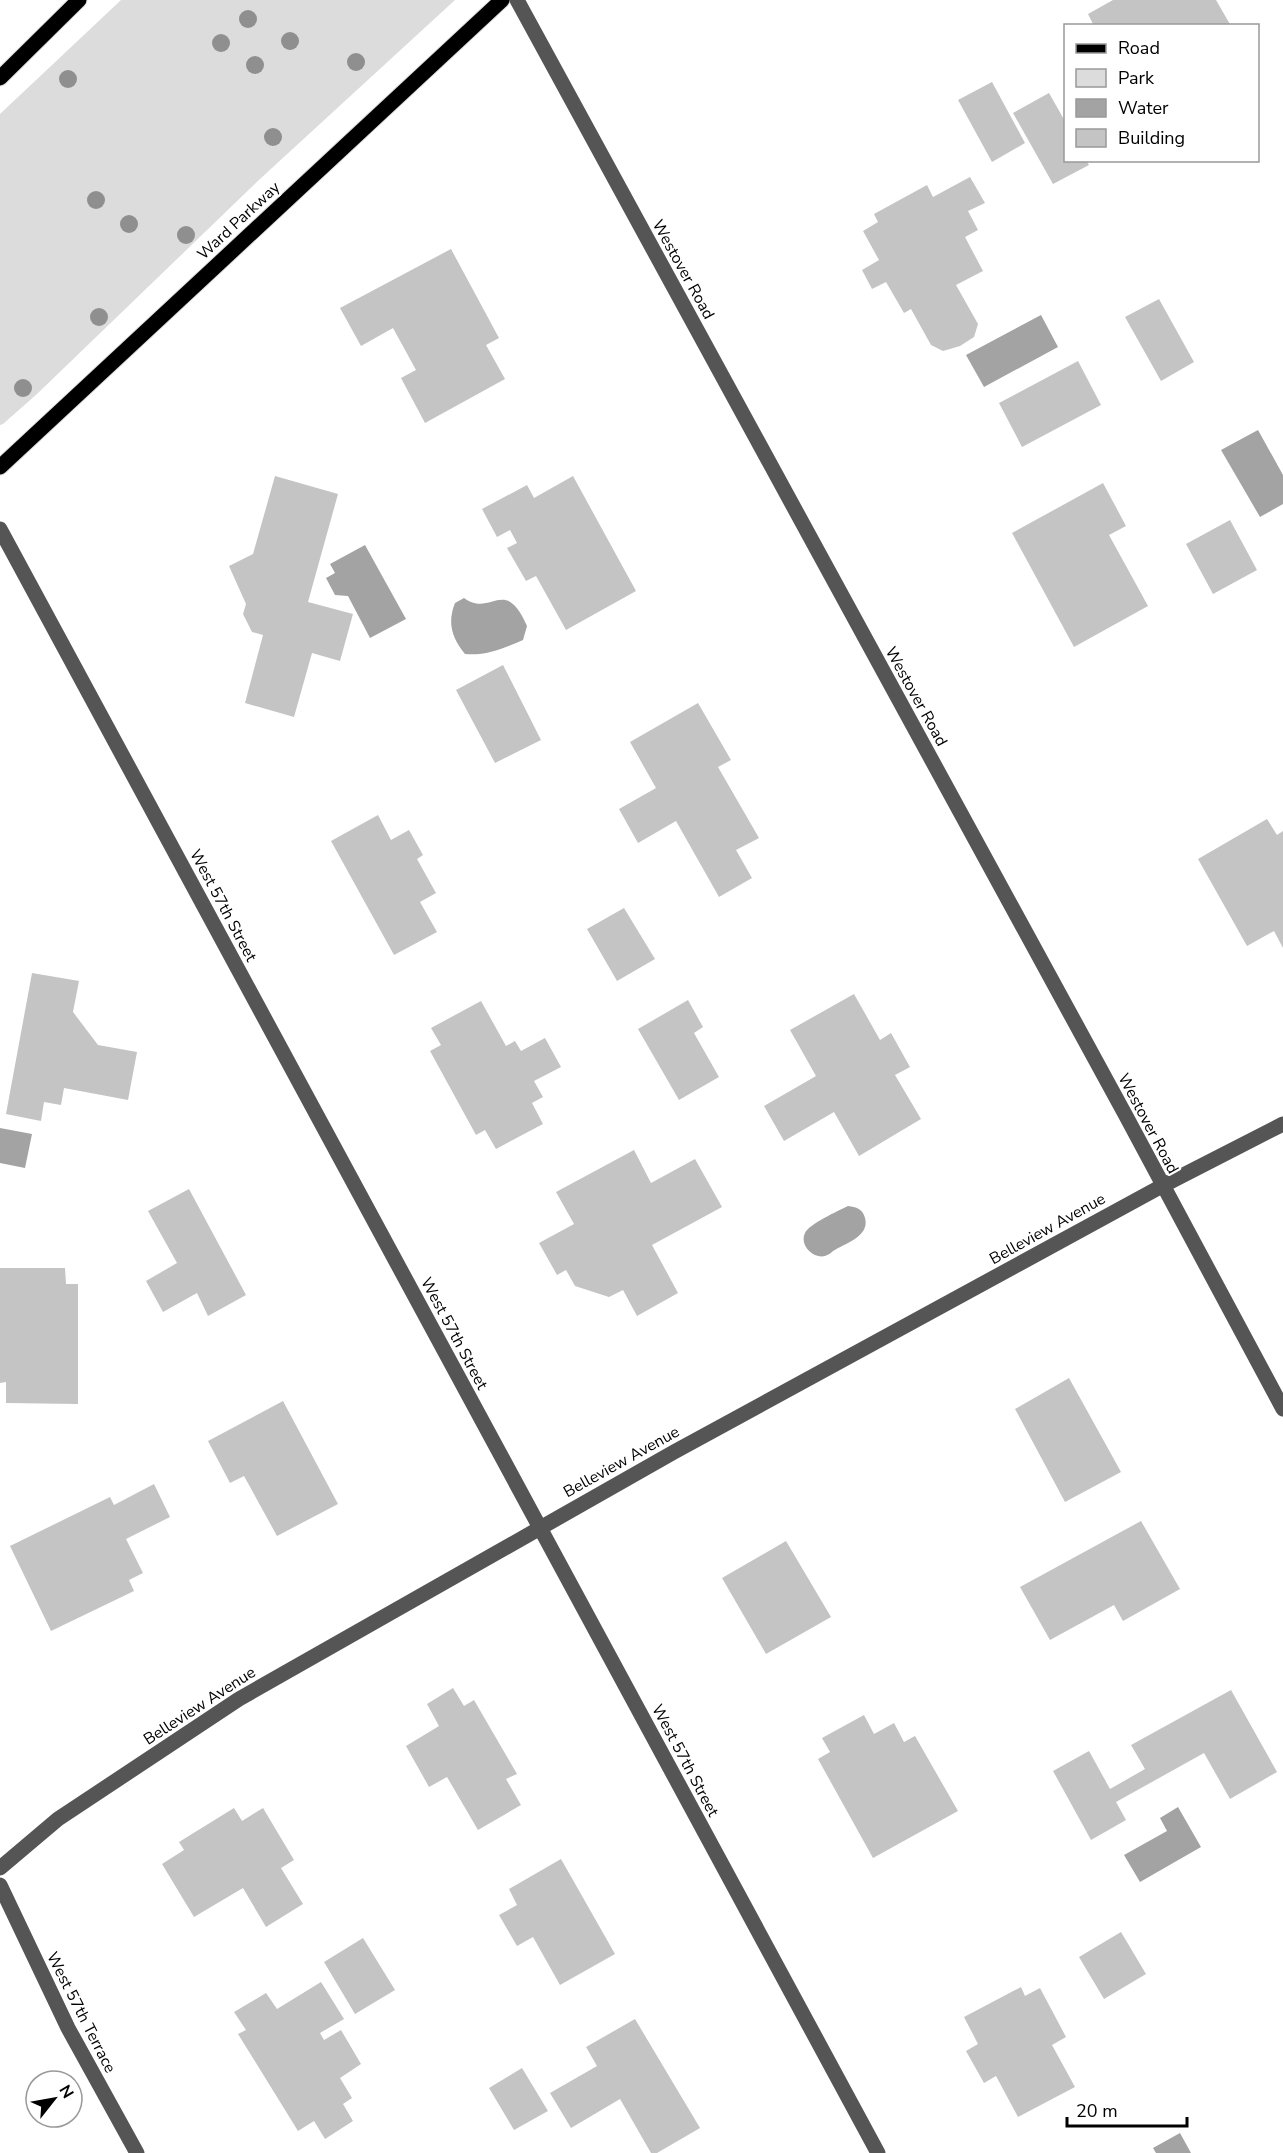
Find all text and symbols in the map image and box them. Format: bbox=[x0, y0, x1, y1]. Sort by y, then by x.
legend bbox=[1064, 24, 1259, 162]
text: Road bbox=[1118, 36, 1160, 60]
text: Park bbox=[1118, 66, 1155, 90]
text: Water bbox=[1118, 96, 1169, 120]
text: Building bbox=[1118, 126, 1185, 150]
street label: Ward Parkway bbox=[192, 176, 285, 265]
street label: Westover Road bbox=[647, 216, 720, 323]
street label: Westover Road bbox=[880, 643, 953, 750]
street label: West 57th Street bbox=[184, 845, 262, 966]
street label: Westover Road bbox=[1112, 1069, 1184, 1178]
street label: Belleview Avenue bbox=[986, 1188, 1109, 1270]
street label: West 57th Street bbox=[415, 1273, 493, 1394]
street label: Belleview Avenue bbox=[560, 1421, 683, 1503]
street label: Belleview Avenue bbox=[139, 1661, 260, 1750]
street label: West 57th Street bbox=[646, 1700, 724, 1821]
street label: West 57th Terrace bbox=[41, 1948, 121, 2077]
north arrow bbox=[24, 2069, 84, 2129]
text: N bbox=[53, 2081, 79, 2103]
scale bar bbox=[1067, 2090, 1187, 2128]
text: 20 m bbox=[1076, 2099, 1118, 2123]

